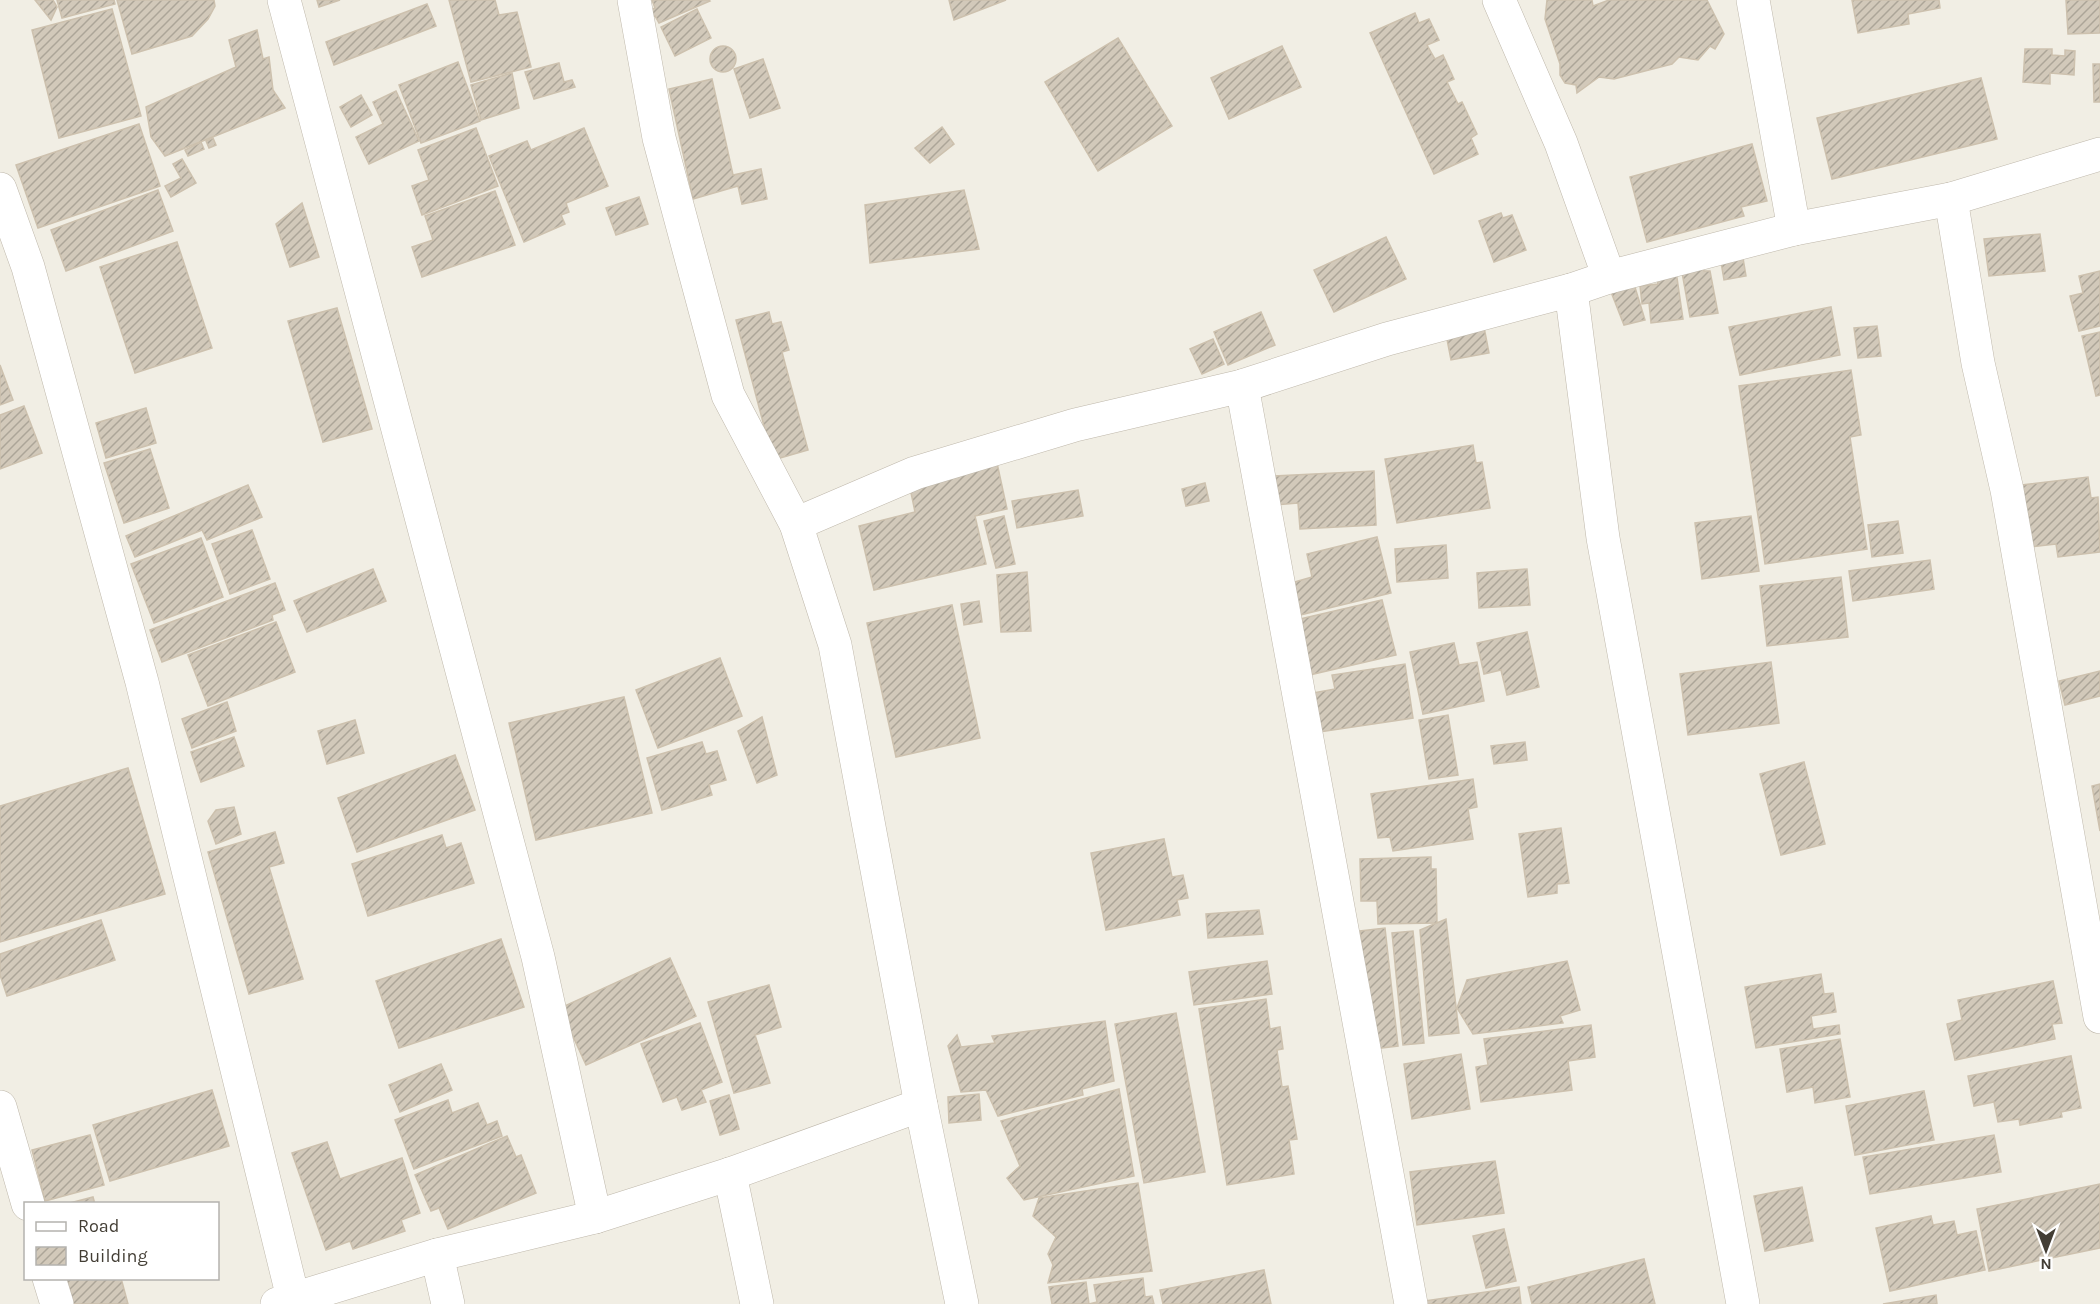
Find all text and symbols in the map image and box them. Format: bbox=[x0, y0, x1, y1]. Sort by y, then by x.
legend bbox=[24, 1202, 219, 1280]
text: Road bbox=[78, 1215, 119, 1237]
north arrow bbox=[2016, 1220, 2076, 1280]
text: Building bbox=[78, 1245, 148, 1267]
text: N bbox=[2040, 1255, 2052, 1274]

